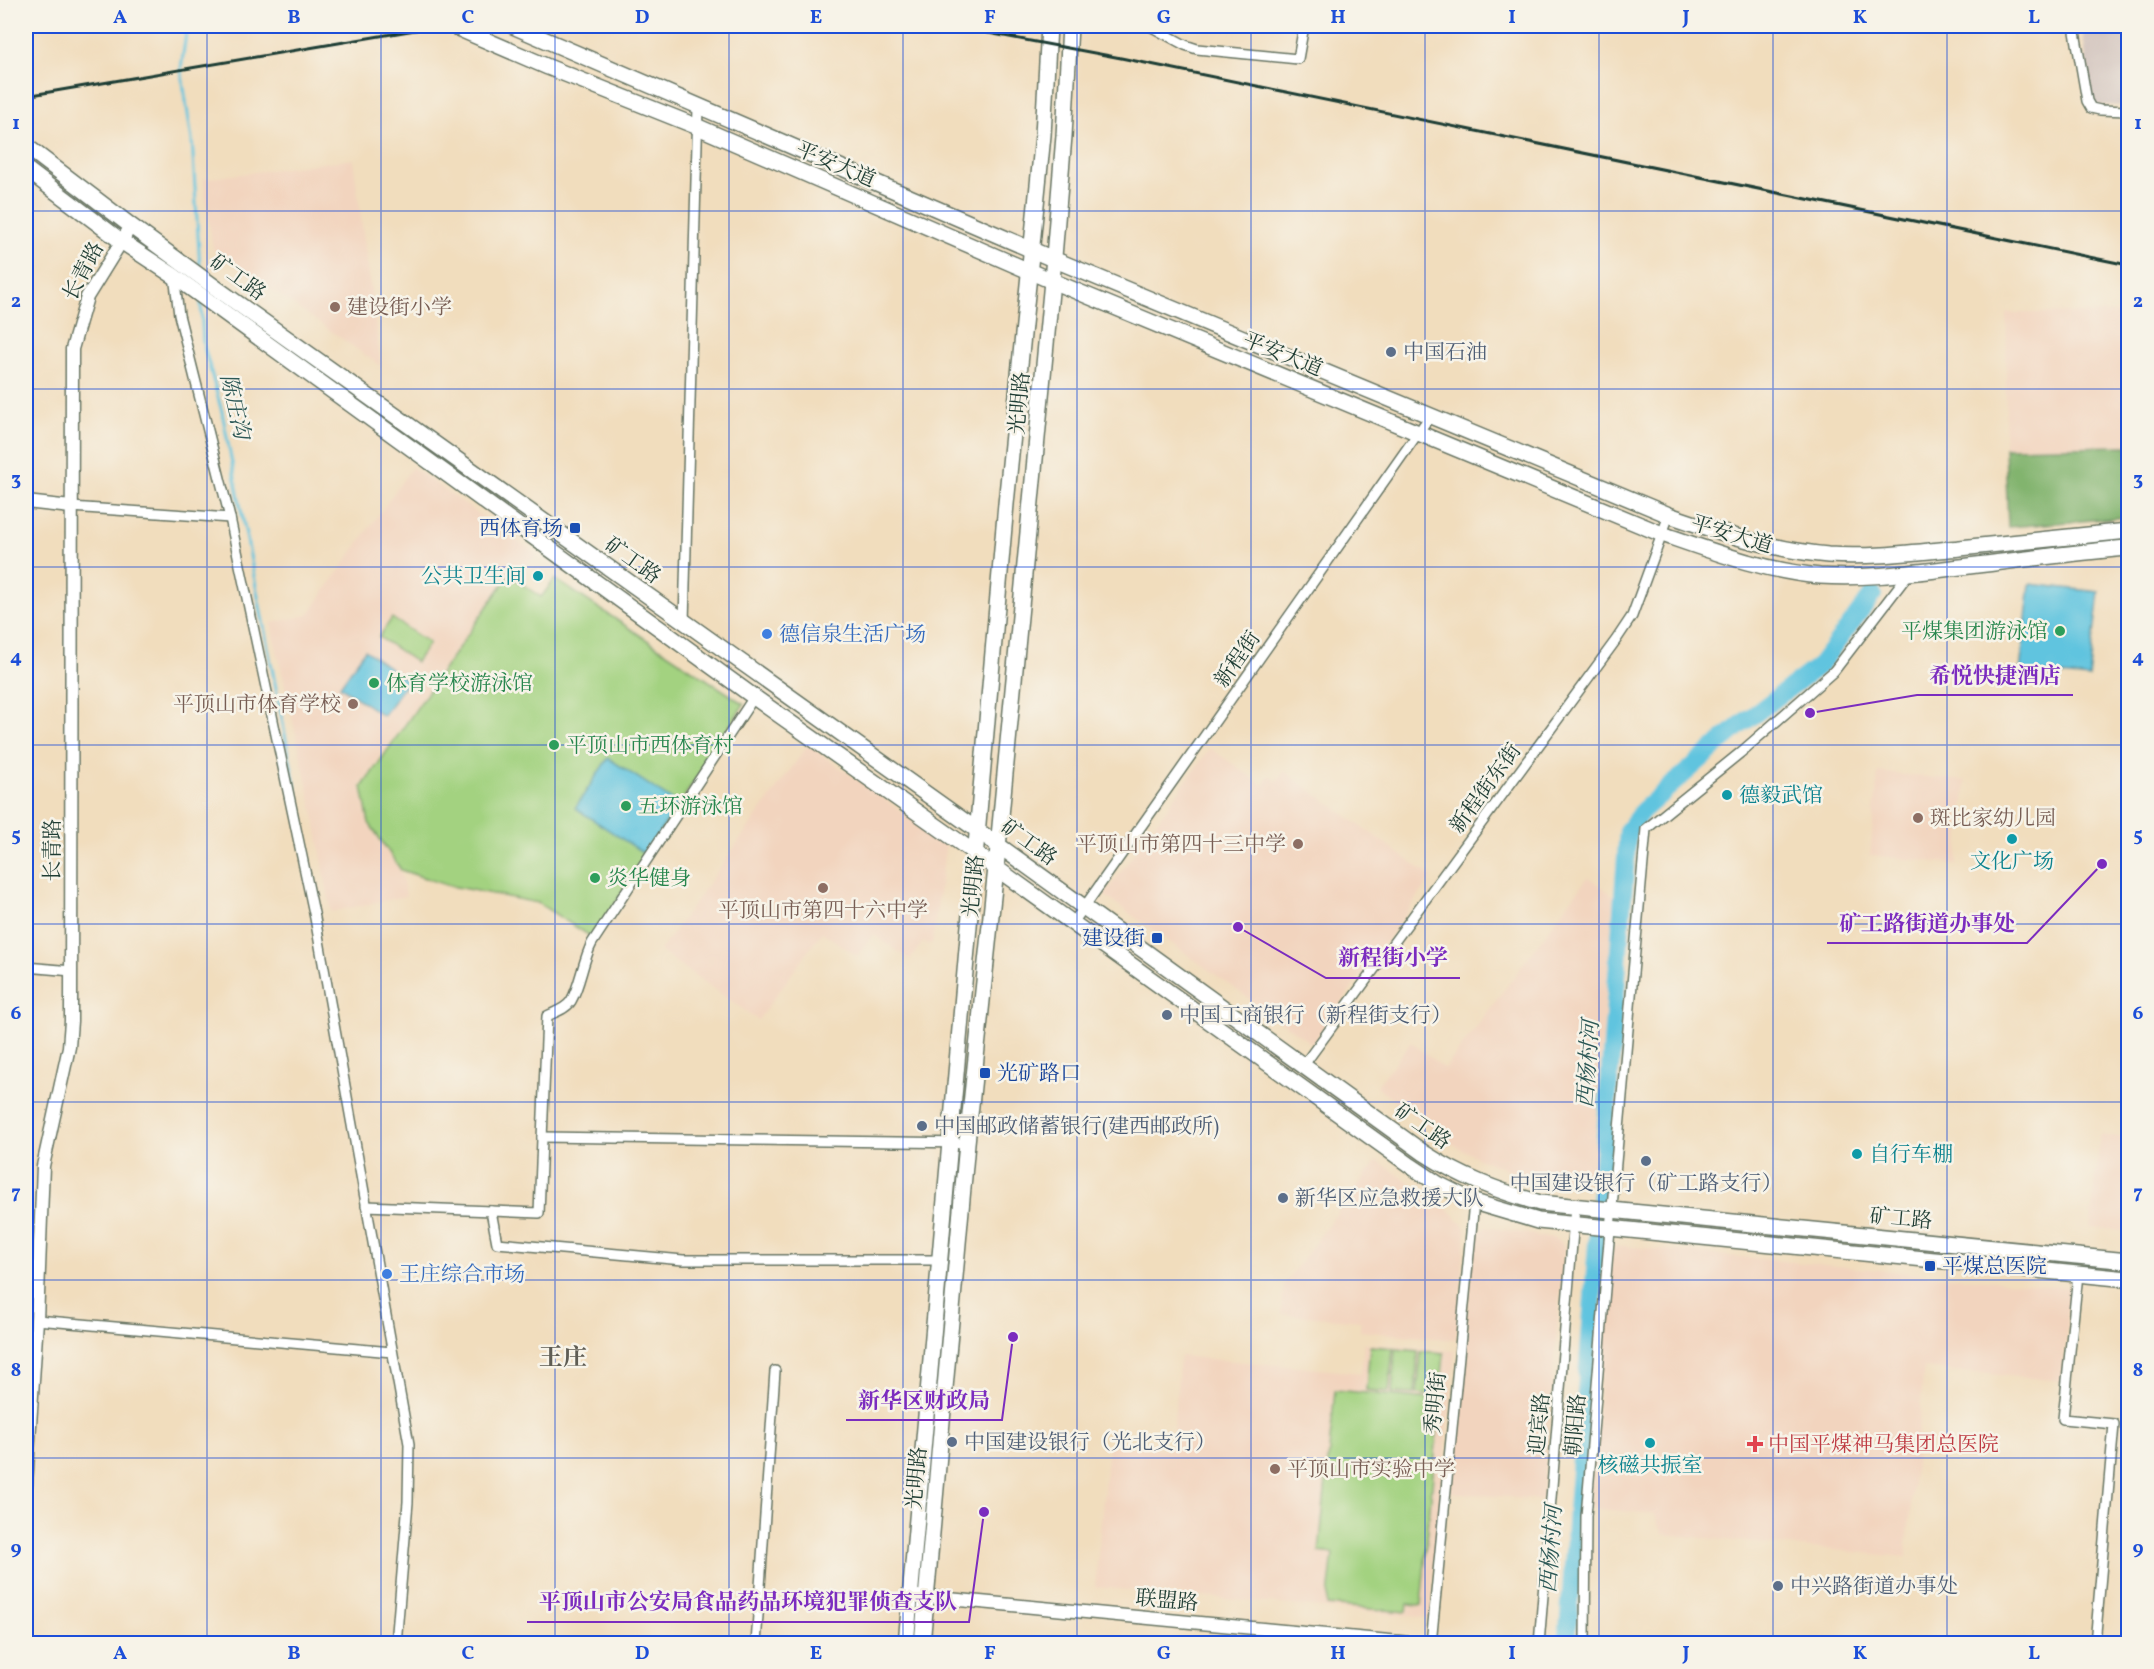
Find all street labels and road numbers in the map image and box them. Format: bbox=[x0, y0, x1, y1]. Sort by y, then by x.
street label: 平安大道 bbox=[791, 136, 880, 195]
street label: 长青路 bbox=[57, 237, 112, 306]
street label: 矿工路 bbox=[203, 248, 271, 308]
street label: 平安大道 bbox=[1238, 326, 1327, 385]
street label: 光明路 bbox=[1003, 370, 1038, 436]
street label: 平安大道 bbox=[1687, 509, 1776, 562]
street label: 矿工路 bbox=[598, 531, 666, 591]
street label: 新程街 bbox=[1208, 626, 1268, 694]
street label: 新程街东街 bbox=[1444, 738, 1529, 840]
street label: 矿工路 bbox=[994, 813, 1062, 873]
street label: 长青路 bbox=[39, 819, 68, 882]
street label: 光明路 bbox=[957, 853, 992, 919]
street label: 矿工路 bbox=[1388, 1097, 1456, 1157]
street label: 矿工路 bbox=[1868, 1202, 1934, 1237]
street label: 秀明街 bbox=[1419, 1370, 1454, 1436]
street label: 迎宾路 bbox=[1523, 1391, 1558, 1457]
street label: 朝阳路 bbox=[1559, 1392, 1594, 1458]
street label: 光明路 bbox=[900, 1445, 935, 1511]
street label: 联盟路 bbox=[1134, 1584, 1200, 1619]

